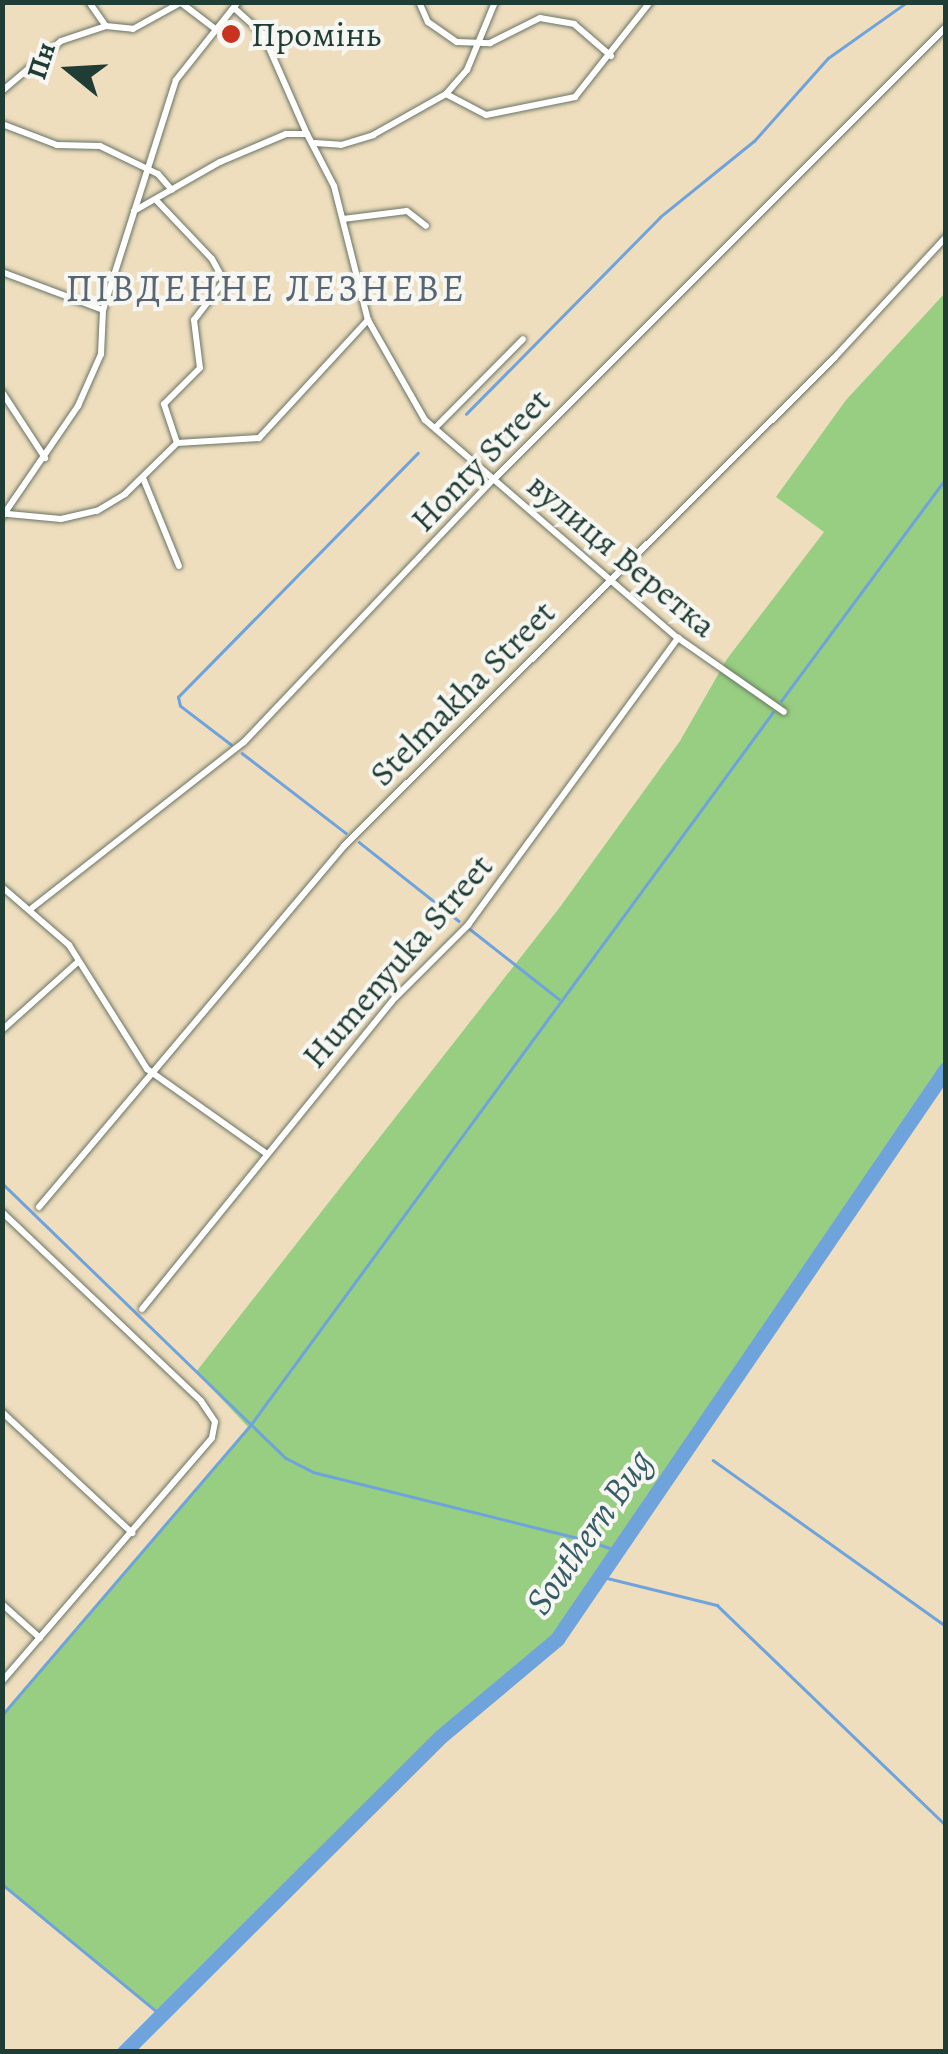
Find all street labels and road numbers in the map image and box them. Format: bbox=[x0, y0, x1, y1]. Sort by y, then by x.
street label: Honty Street bbox=[402, 380, 558, 540]
street label: вулиця Веретка bbox=[519, 464, 725, 646]
street label: Stelmakha Street bbox=[360, 591, 564, 795]
street label: Humenyuka Street bbox=[293, 846, 501, 1076]

